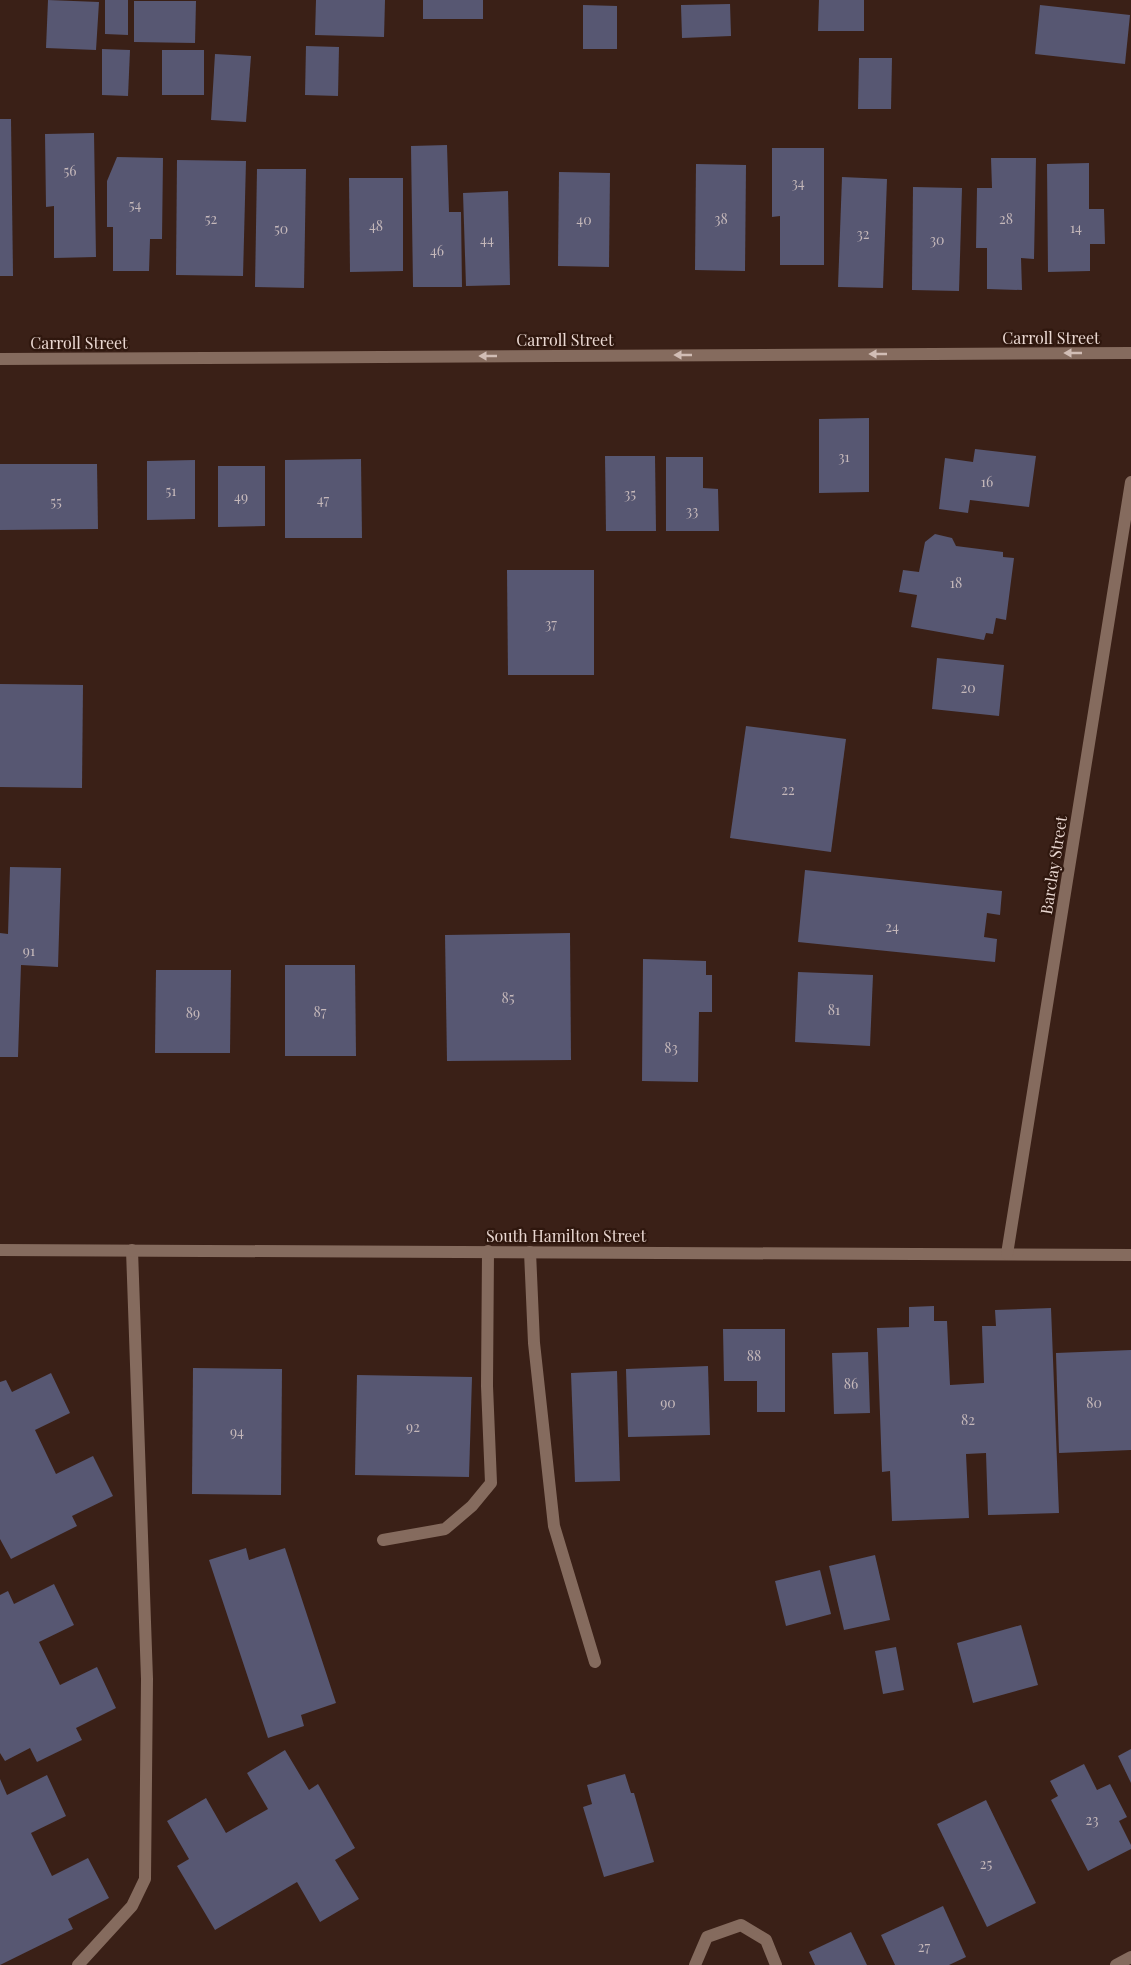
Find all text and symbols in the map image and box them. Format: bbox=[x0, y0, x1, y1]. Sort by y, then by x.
house number: 56 bbox=[63, 161, 77, 180]
house number: 34 bbox=[791, 173, 805, 192]
house number: 54 bbox=[129, 195, 141, 214]
house number: 52 bbox=[205, 209, 218, 228]
house number: 38 bbox=[714, 209, 728, 228]
house number: 28 bbox=[999, 209, 1013, 228]
house number: 40 bbox=[576, 210, 592, 229]
house number: 48 bbox=[369, 216, 383, 235]
house number: 14 bbox=[1070, 218, 1082, 237]
house number: 50 bbox=[274, 219, 288, 238]
house number: 32 bbox=[856, 224, 870, 243]
house number: 44 bbox=[480, 230, 494, 249]
house number: 30 bbox=[930, 230, 944, 249]
house number: 46 bbox=[430, 241, 444, 260]
street label: Carroll Street bbox=[1002, 327, 1100, 348]
street label: Carroll Street bbox=[516, 329, 614, 350]
street label: Carroll Street bbox=[30, 332, 128, 353]
one-way arrow bbox=[1063, 348, 1082, 358]
one-way arrow bbox=[868, 349, 887, 359]
one-way arrow bbox=[673, 350, 692, 360]
one-way arrow bbox=[478, 351, 497, 361]
house number: 31 bbox=[838, 447, 850, 466]
house number: 16 bbox=[981, 472, 993, 491]
house number: 51 bbox=[166, 481, 177, 500]
house number: 35 bbox=[624, 484, 636, 503]
house number: 49 bbox=[234, 487, 248, 506]
house number: 47 bbox=[317, 490, 330, 509]
house number: 55 bbox=[50, 492, 62, 511]
house number: 33 bbox=[686, 501, 698, 520]
house number: 18 bbox=[950, 573, 962, 592]
house number: 37 bbox=[545, 614, 557, 633]
house number: 20 bbox=[960, 678, 976, 697]
house number: 22 bbox=[781, 780, 795, 799]
street label: Barclay Street bbox=[1035, 814, 1071, 916]
house number: 24 bbox=[885, 917, 899, 936]
house number: 91 bbox=[23, 941, 35, 960]
house number: 85 bbox=[501, 988, 515, 1007]
house number: 81 bbox=[828, 1000, 840, 1019]
house number: 87 bbox=[314, 1002, 327, 1021]
house number: 89 bbox=[186, 1003, 200, 1022]
house number: 83 bbox=[664, 1038, 678, 1057]
street label: South Hamilton Street bbox=[486, 1225, 646, 1246]
house number: 88 bbox=[747, 1346, 761, 1365]
house number: 86 bbox=[844, 1374, 858, 1393]
house number: 90 bbox=[660, 1393, 676, 1412]
house number: 80 bbox=[1086, 1393, 1102, 1412]
house number: 82 bbox=[961, 1410, 975, 1429]
house number: 92 bbox=[406, 1417, 420, 1436]
house number: 94 bbox=[230, 1422, 244, 1441]
house number: 23 bbox=[1085, 1810, 1099, 1829]
house number: 25 bbox=[980, 1854, 992, 1873]
house number: 27 bbox=[918, 1937, 931, 1956]

